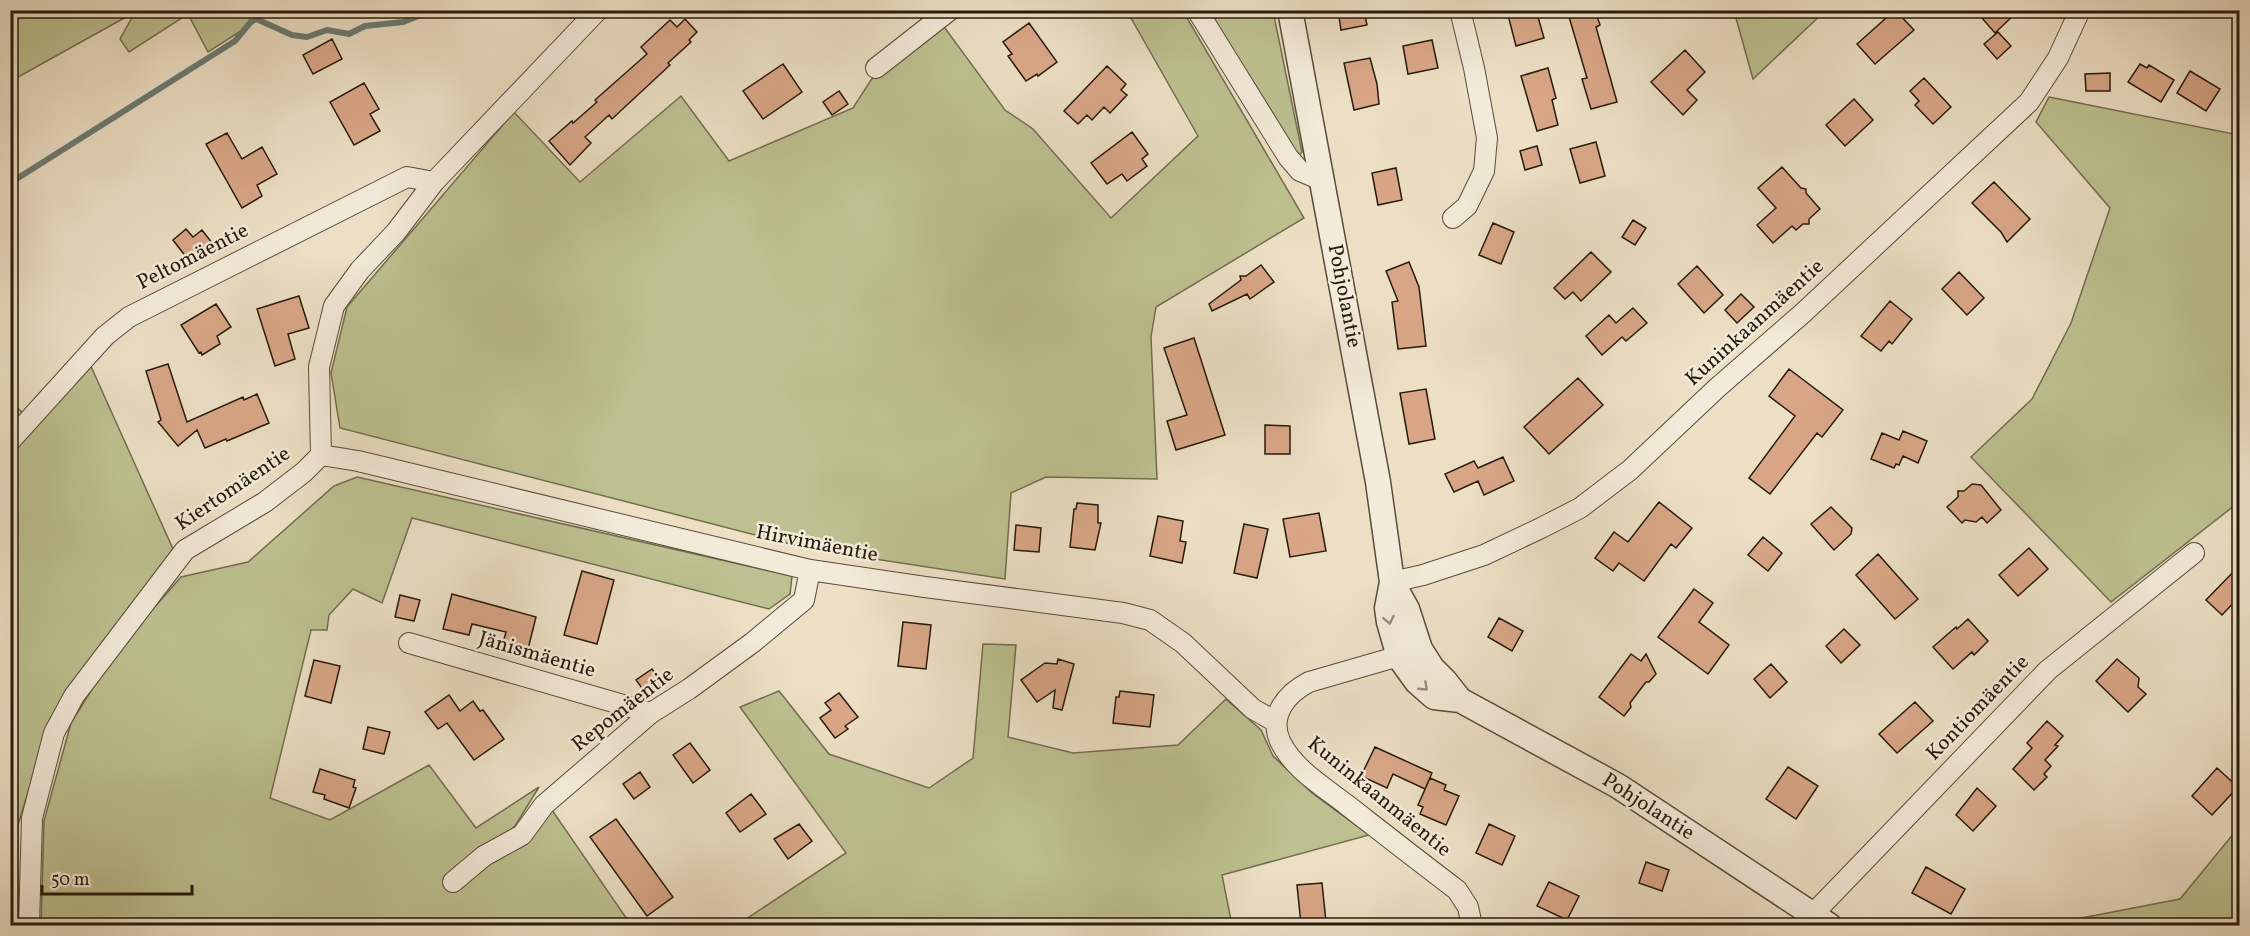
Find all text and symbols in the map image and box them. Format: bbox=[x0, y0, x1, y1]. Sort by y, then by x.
street label: Peltomäentie bbox=[132, 216, 254, 298]
street label: Pohjolantie bbox=[1320, 242, 1368, 350]
street label: Kuninkaanmäentie bbox=[1679, 253, 1831, 393]
street label: Kiertomäentie bbox=[170, 440, 296, 538]
street label: Hirvimäentie bbox=[754, 518, 880, 570]
one-way arrow bbox=[1382, 615, 1395, 625]
street label: Jänismäentie bbox=[475, 624, 599, 686]
street label: Kontiomäentie bbox=[1920, 649, 2036, 767]
street label: Repomäentie bbox=[566, 661, 680, 759]
one-way arrow bbox=[1417, 680, 1428, 691]
street label: Kuninkaanmäentie bbox=[1301, 730, 1457, 864]
street label: Pohjolantie bbox=[1596, 766, 1700, 848]
scale bar bbox=[42, 858, 192, 896]
text: 50 m bbox=[51, 868, 90, 893]

